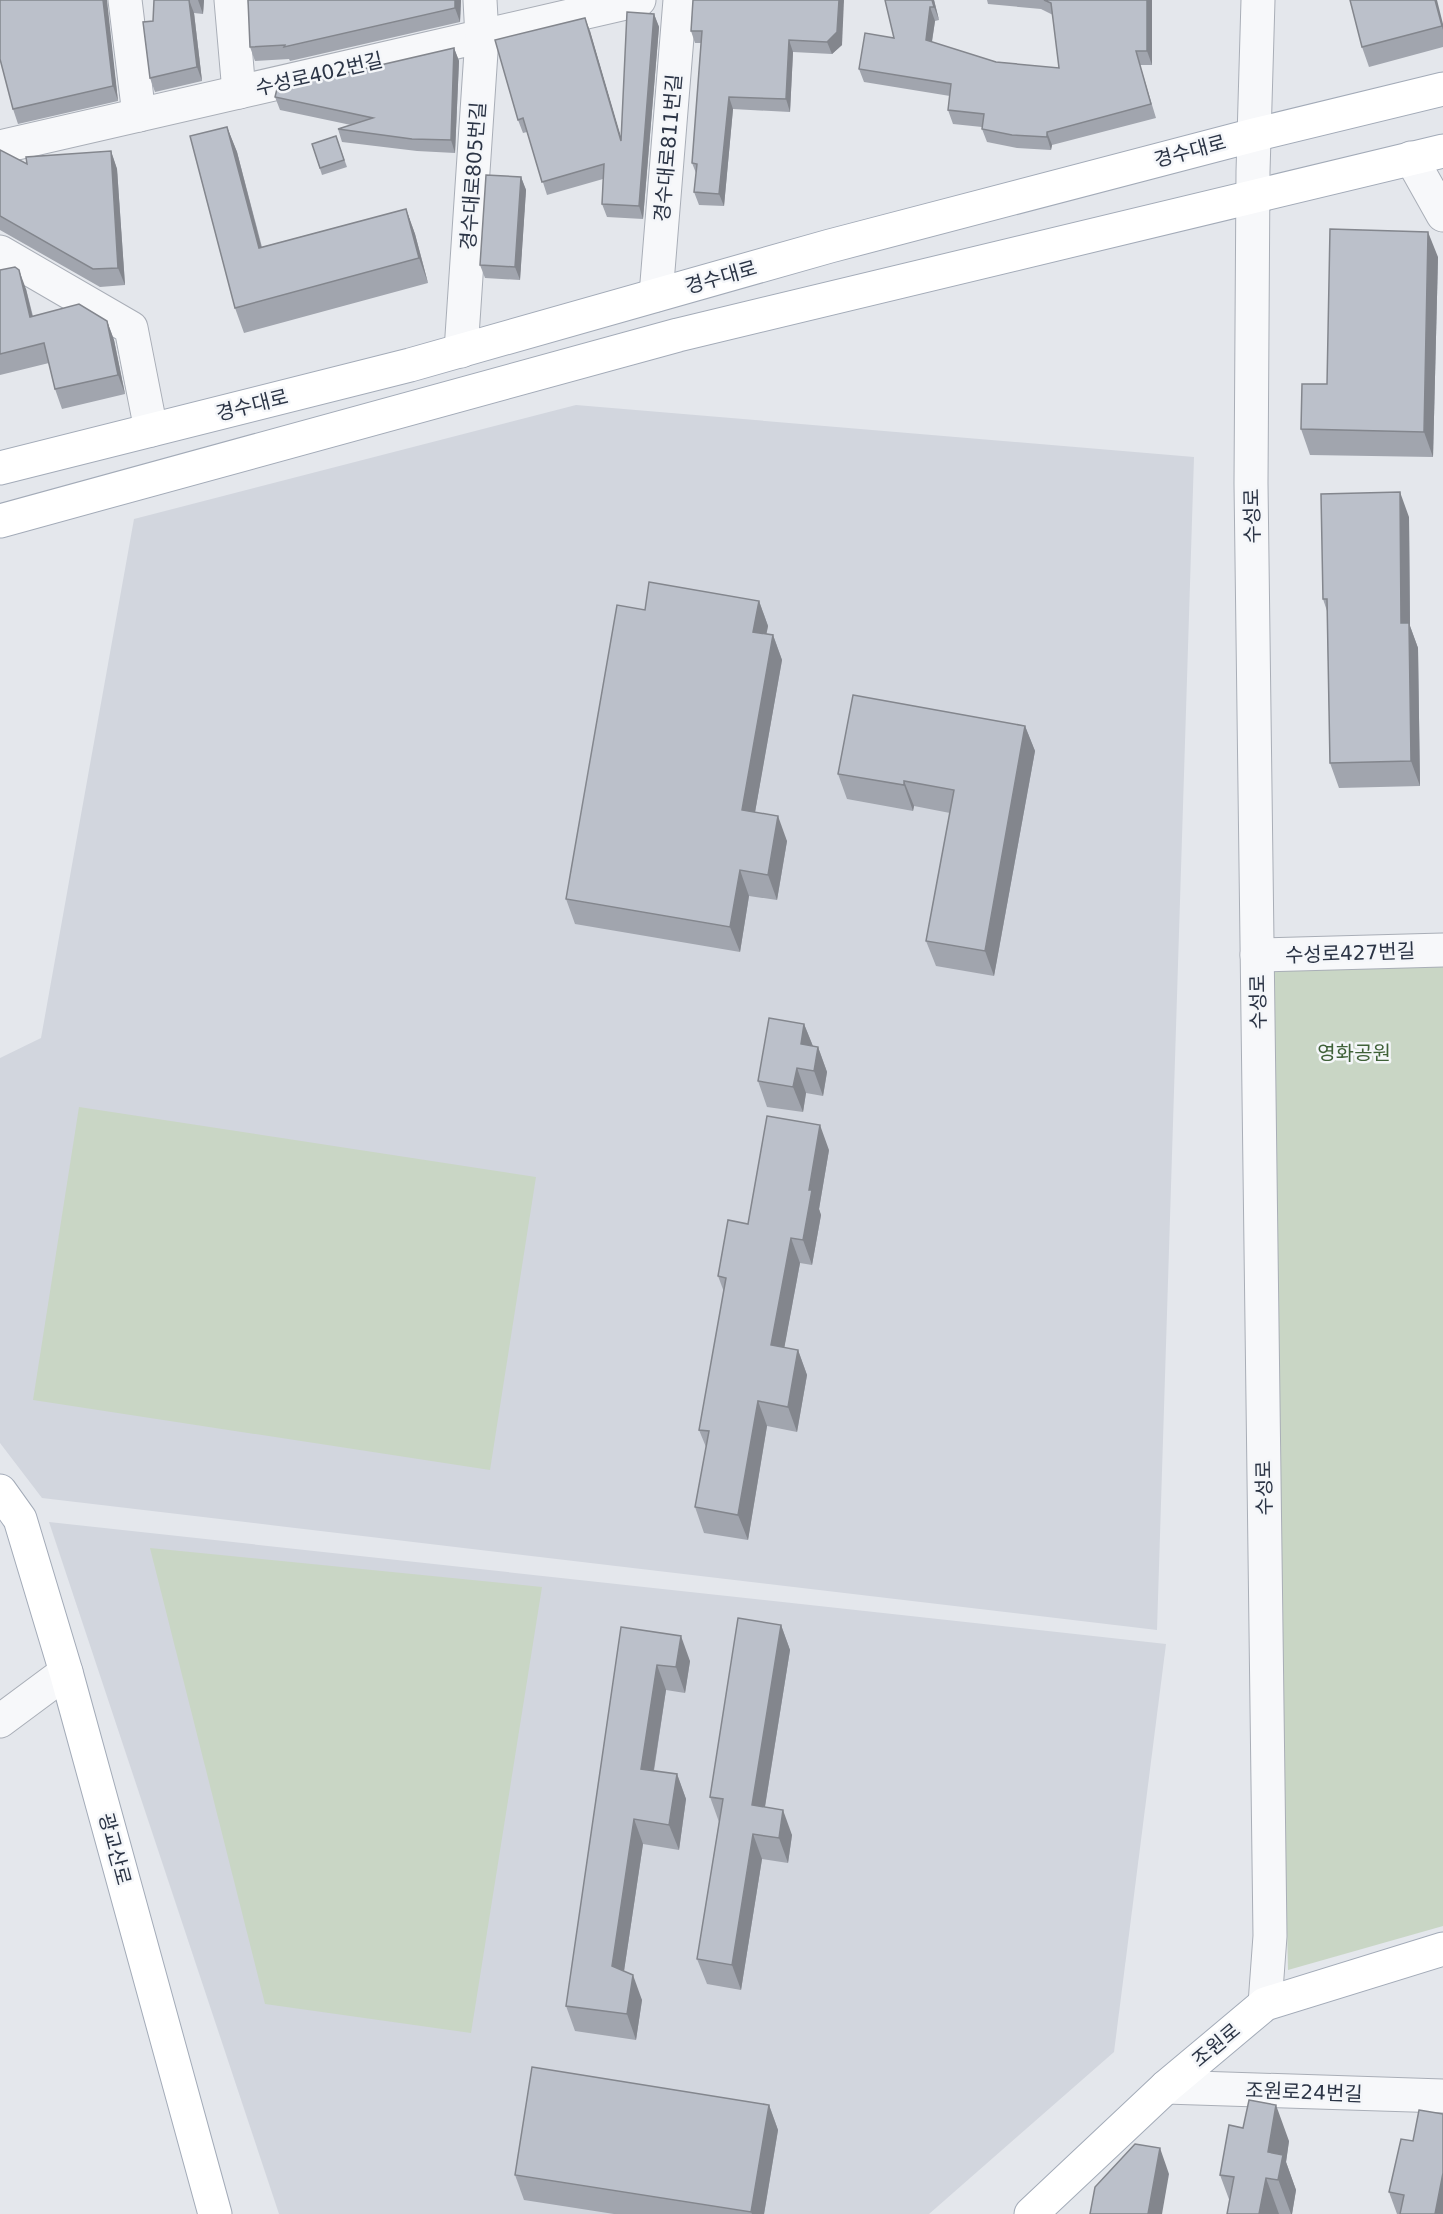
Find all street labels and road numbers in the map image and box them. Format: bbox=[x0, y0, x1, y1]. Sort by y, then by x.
street label: 수성로402번길 bbox=[253, 48, 385, 100]
street label: 경수대로811번길 bbox=[650, 73, 686, 223]
street label: 경수대로805번길 bbox=[456, 101, 490, 251]
street label: 경수대로 bbox=[1151, 130, 1229, 172]
street label: 경수대로 bbox=[682, 255, 760, 299]
street label: 경수대로 bbox=[213, 384, 291, 426]
street label: 수성로 bbox=[1240, 488, 1264, 544]
street label: 수성로427번길 bbox=[1285, 939, 1415, 967]
street label: 수성로 bbox=[1246, 974, 1270, 1030]
street label: 수성로 bbox=[1252, 1460, 1276, 1516]
street label: 광교산로 bbox=[94, 1810, 136, 1888]
street label: 조원로 bbox=[1187, 2018, 1245, 2072]
street label: 조원로24번길 bbox=[1245, 2078, 1363, 2106]

